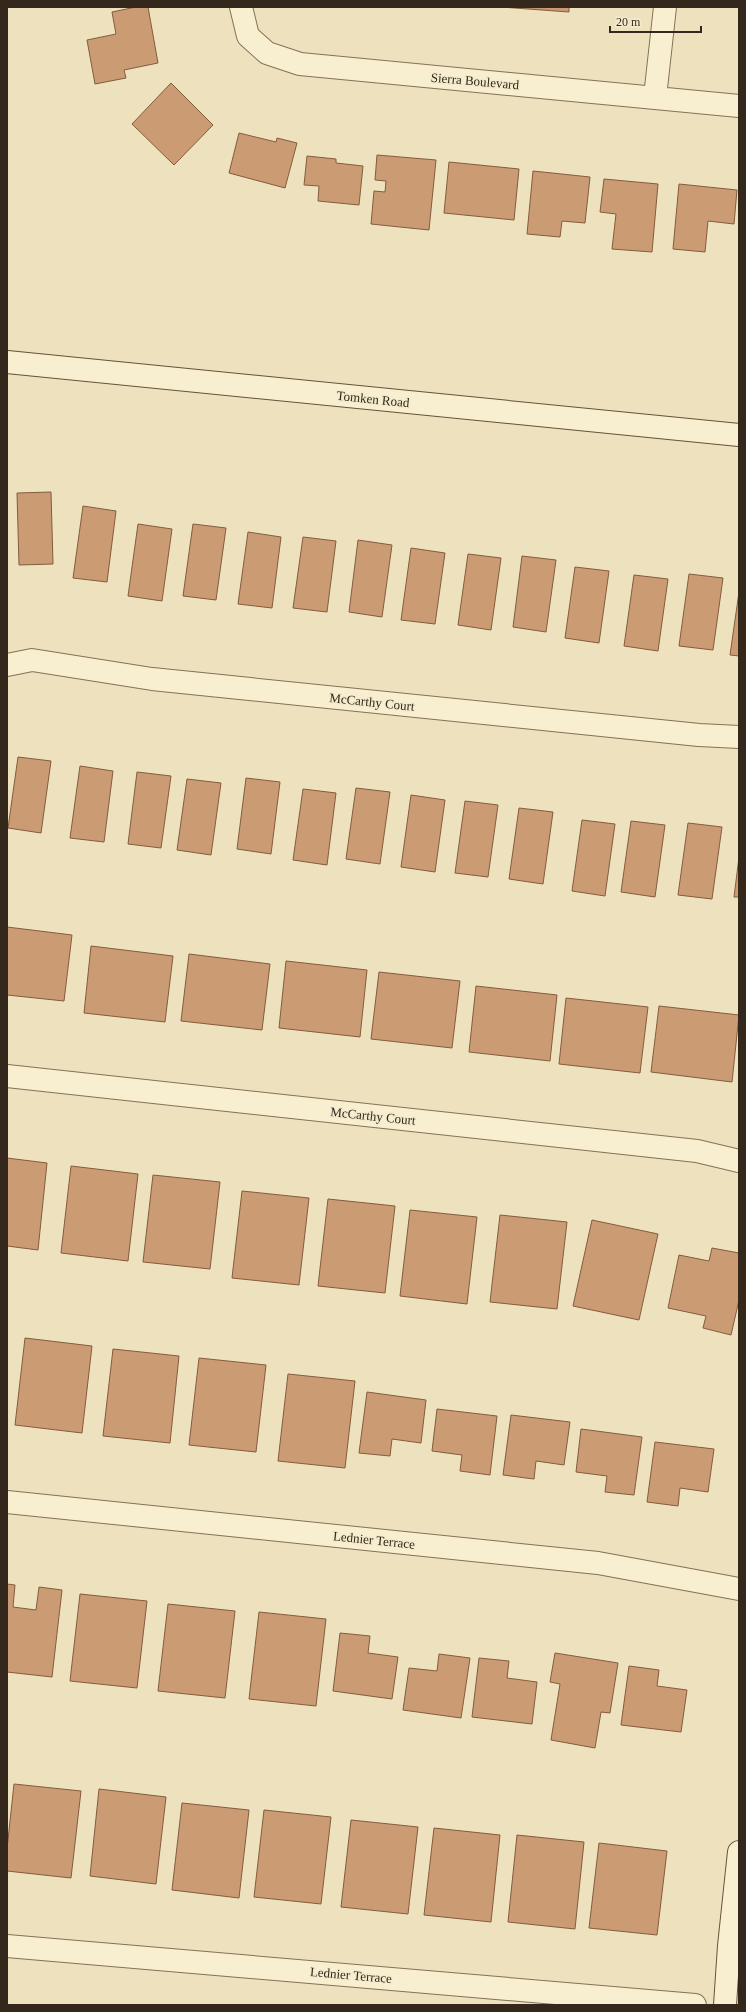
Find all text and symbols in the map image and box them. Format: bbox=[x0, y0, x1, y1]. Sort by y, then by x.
scale bar bbox=[610, 8, 701, 34]
text: 20 m bbox=[616, 15, 641, 29]
street label: Sierra Boulevard bbox=[430, 70, 520, 92]
street label: Tomken Road bbox=[336, 388, 411, 410]
street label: McCarthy Court bbox=[329, 690, 416, 714]
street label: McCarthy Court bbox=[330, 1104, 417, 1128]
street label: Lednier Terrace bbox=[332, 1528, 416, 1552]
street label: Lednier Terrace bbox=[309, 1964, 393, 1986]

